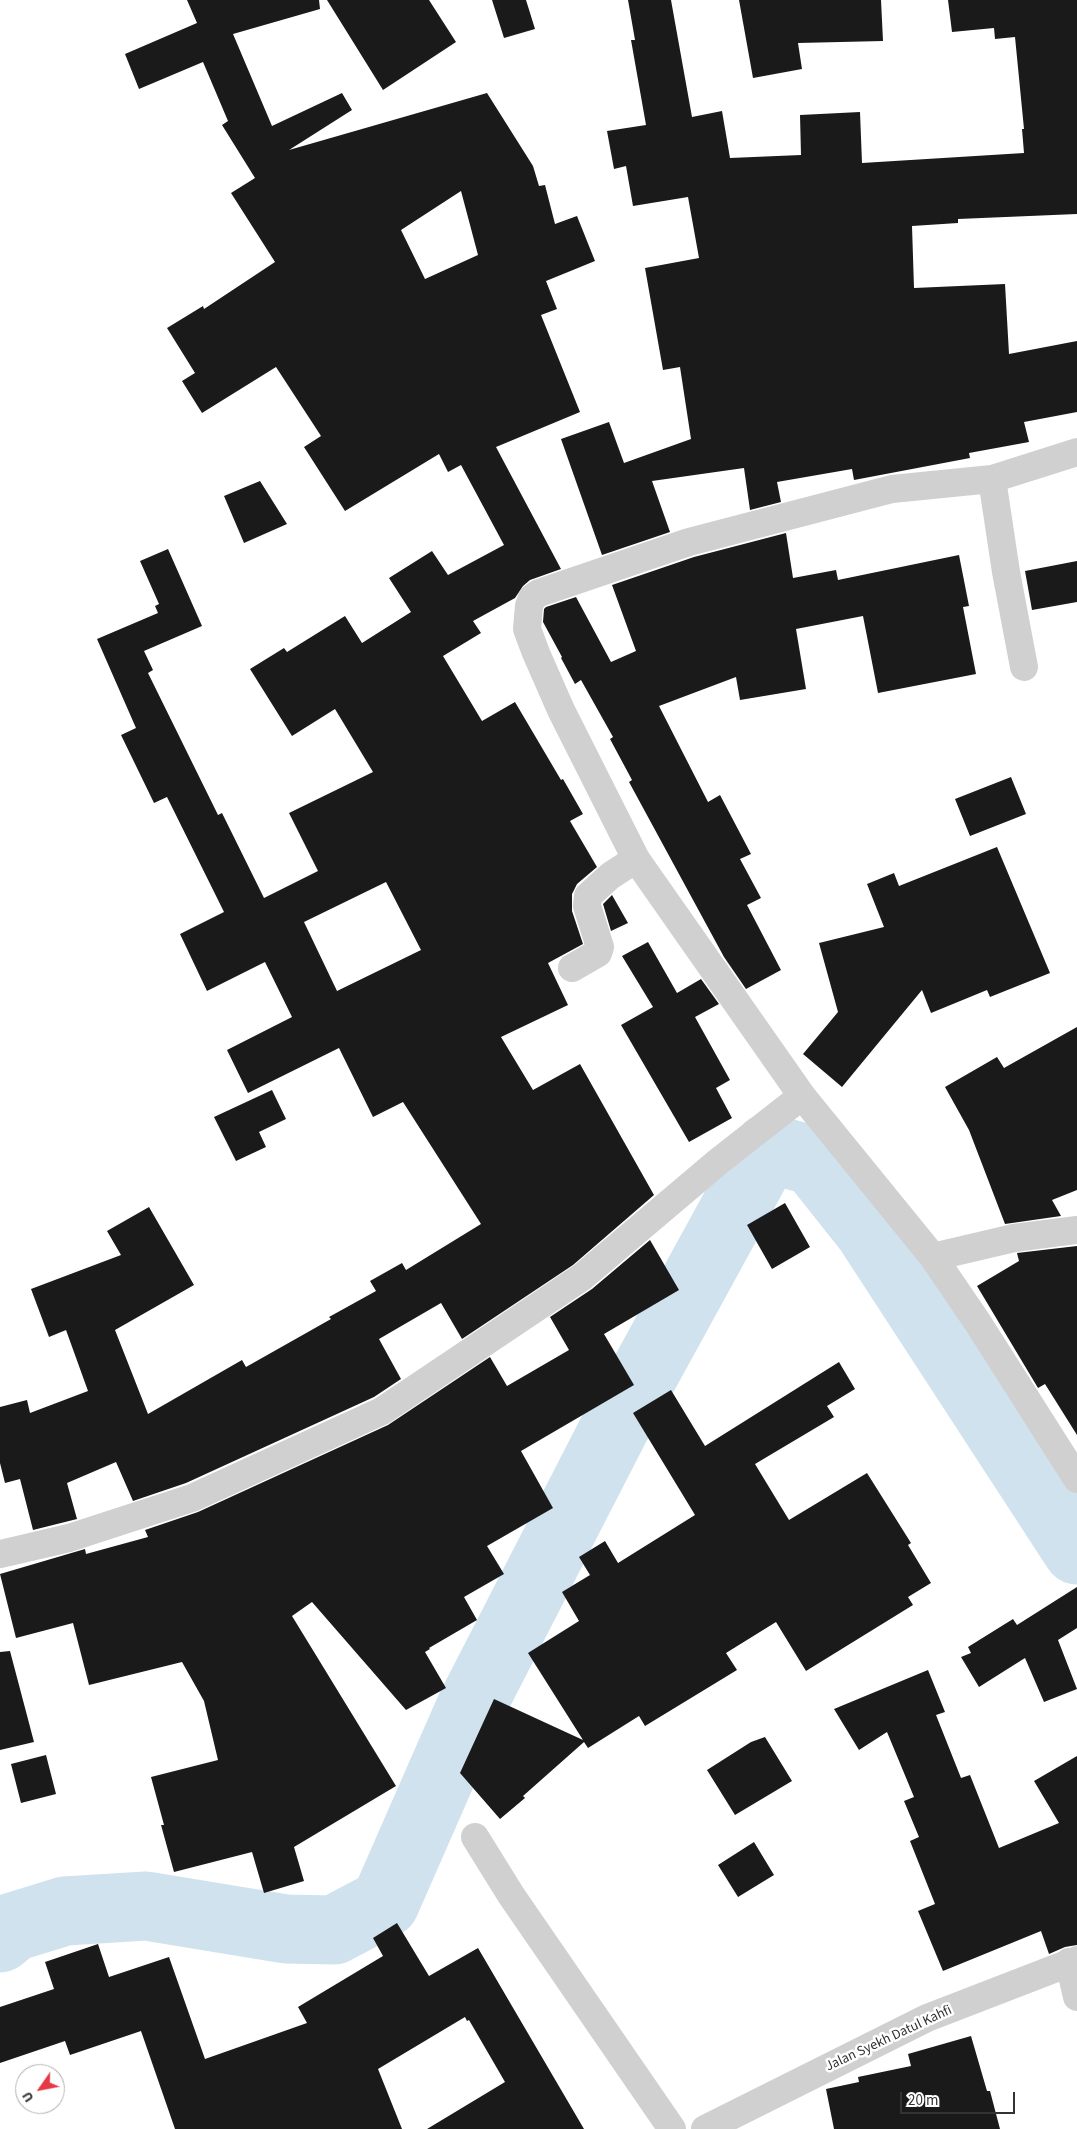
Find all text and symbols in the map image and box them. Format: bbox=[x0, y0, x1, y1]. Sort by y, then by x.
street label: Jalan Syekh Datul Kahfi bbox=[823, 2002, 955, 2076]
north arrow bbox=[15, 2064, 65, 2114]
scale bar bbox=[902, 2082, 1017, 2114]
text: U bbox=[17, 2087, 39, 2106]
text: 20 m bbox=[908, 2090, 938, 2111]

